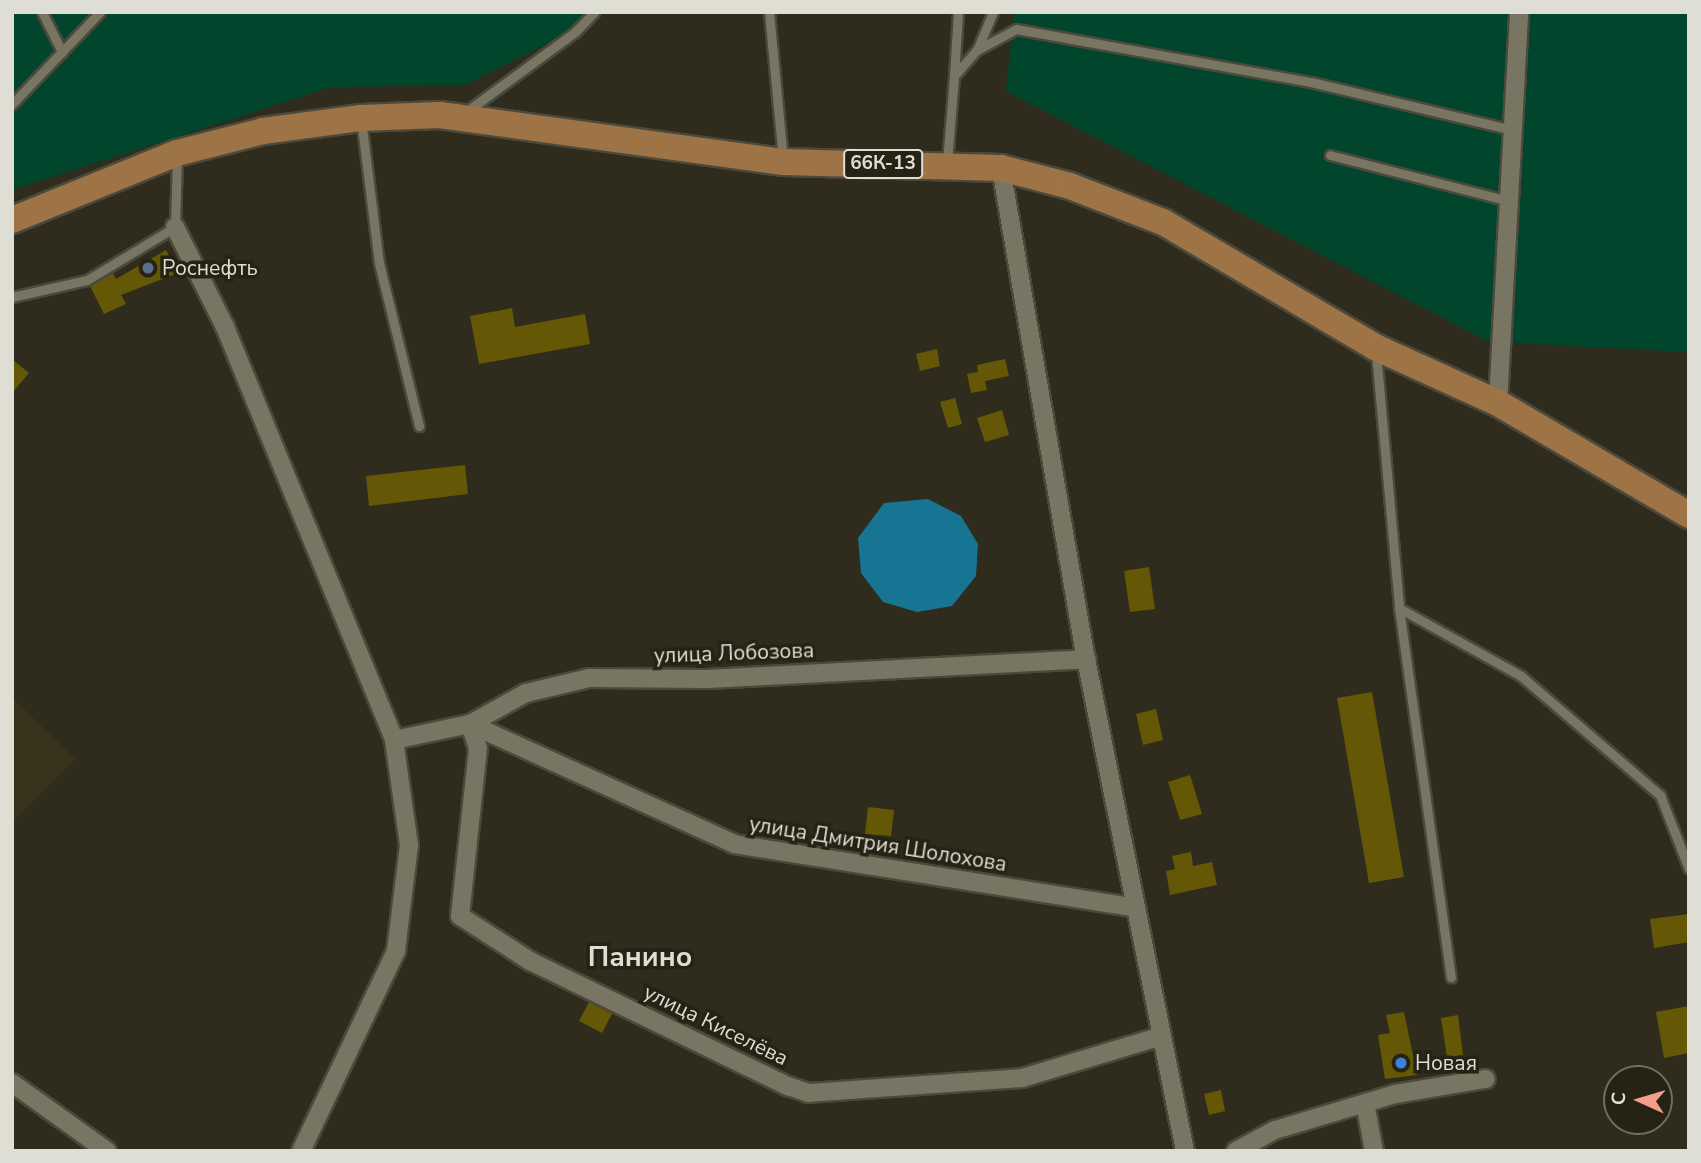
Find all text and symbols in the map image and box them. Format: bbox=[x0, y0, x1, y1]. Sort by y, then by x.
road number: 66К-13 bbox=[843, 148, 923, 180]
place label: Роснефть bbox=[162, 255, 258, 281]
marker: Роснефть bbox=[140, 260, 156, 276]
street label: улица Лобозова bbox=[653, 638, 815, 668]
street label: улица Дмитрия Шолохова bbox=[747, 811, 1009, 877]
district label: Панино bbox=[588, 940, 692, 974]
street label: улица Киселёва bbox=[640, 979, 792, 1071]
place label: Новая bbox=[1415, 1050, 1477, 1076]
marker: Новая bbox=[1393, 1055, 1409, 1071]
north arrow bbox=[1603, 1065, 1673, 1135]
text: С bbox=[1606, 1091, 1632, 1106]

